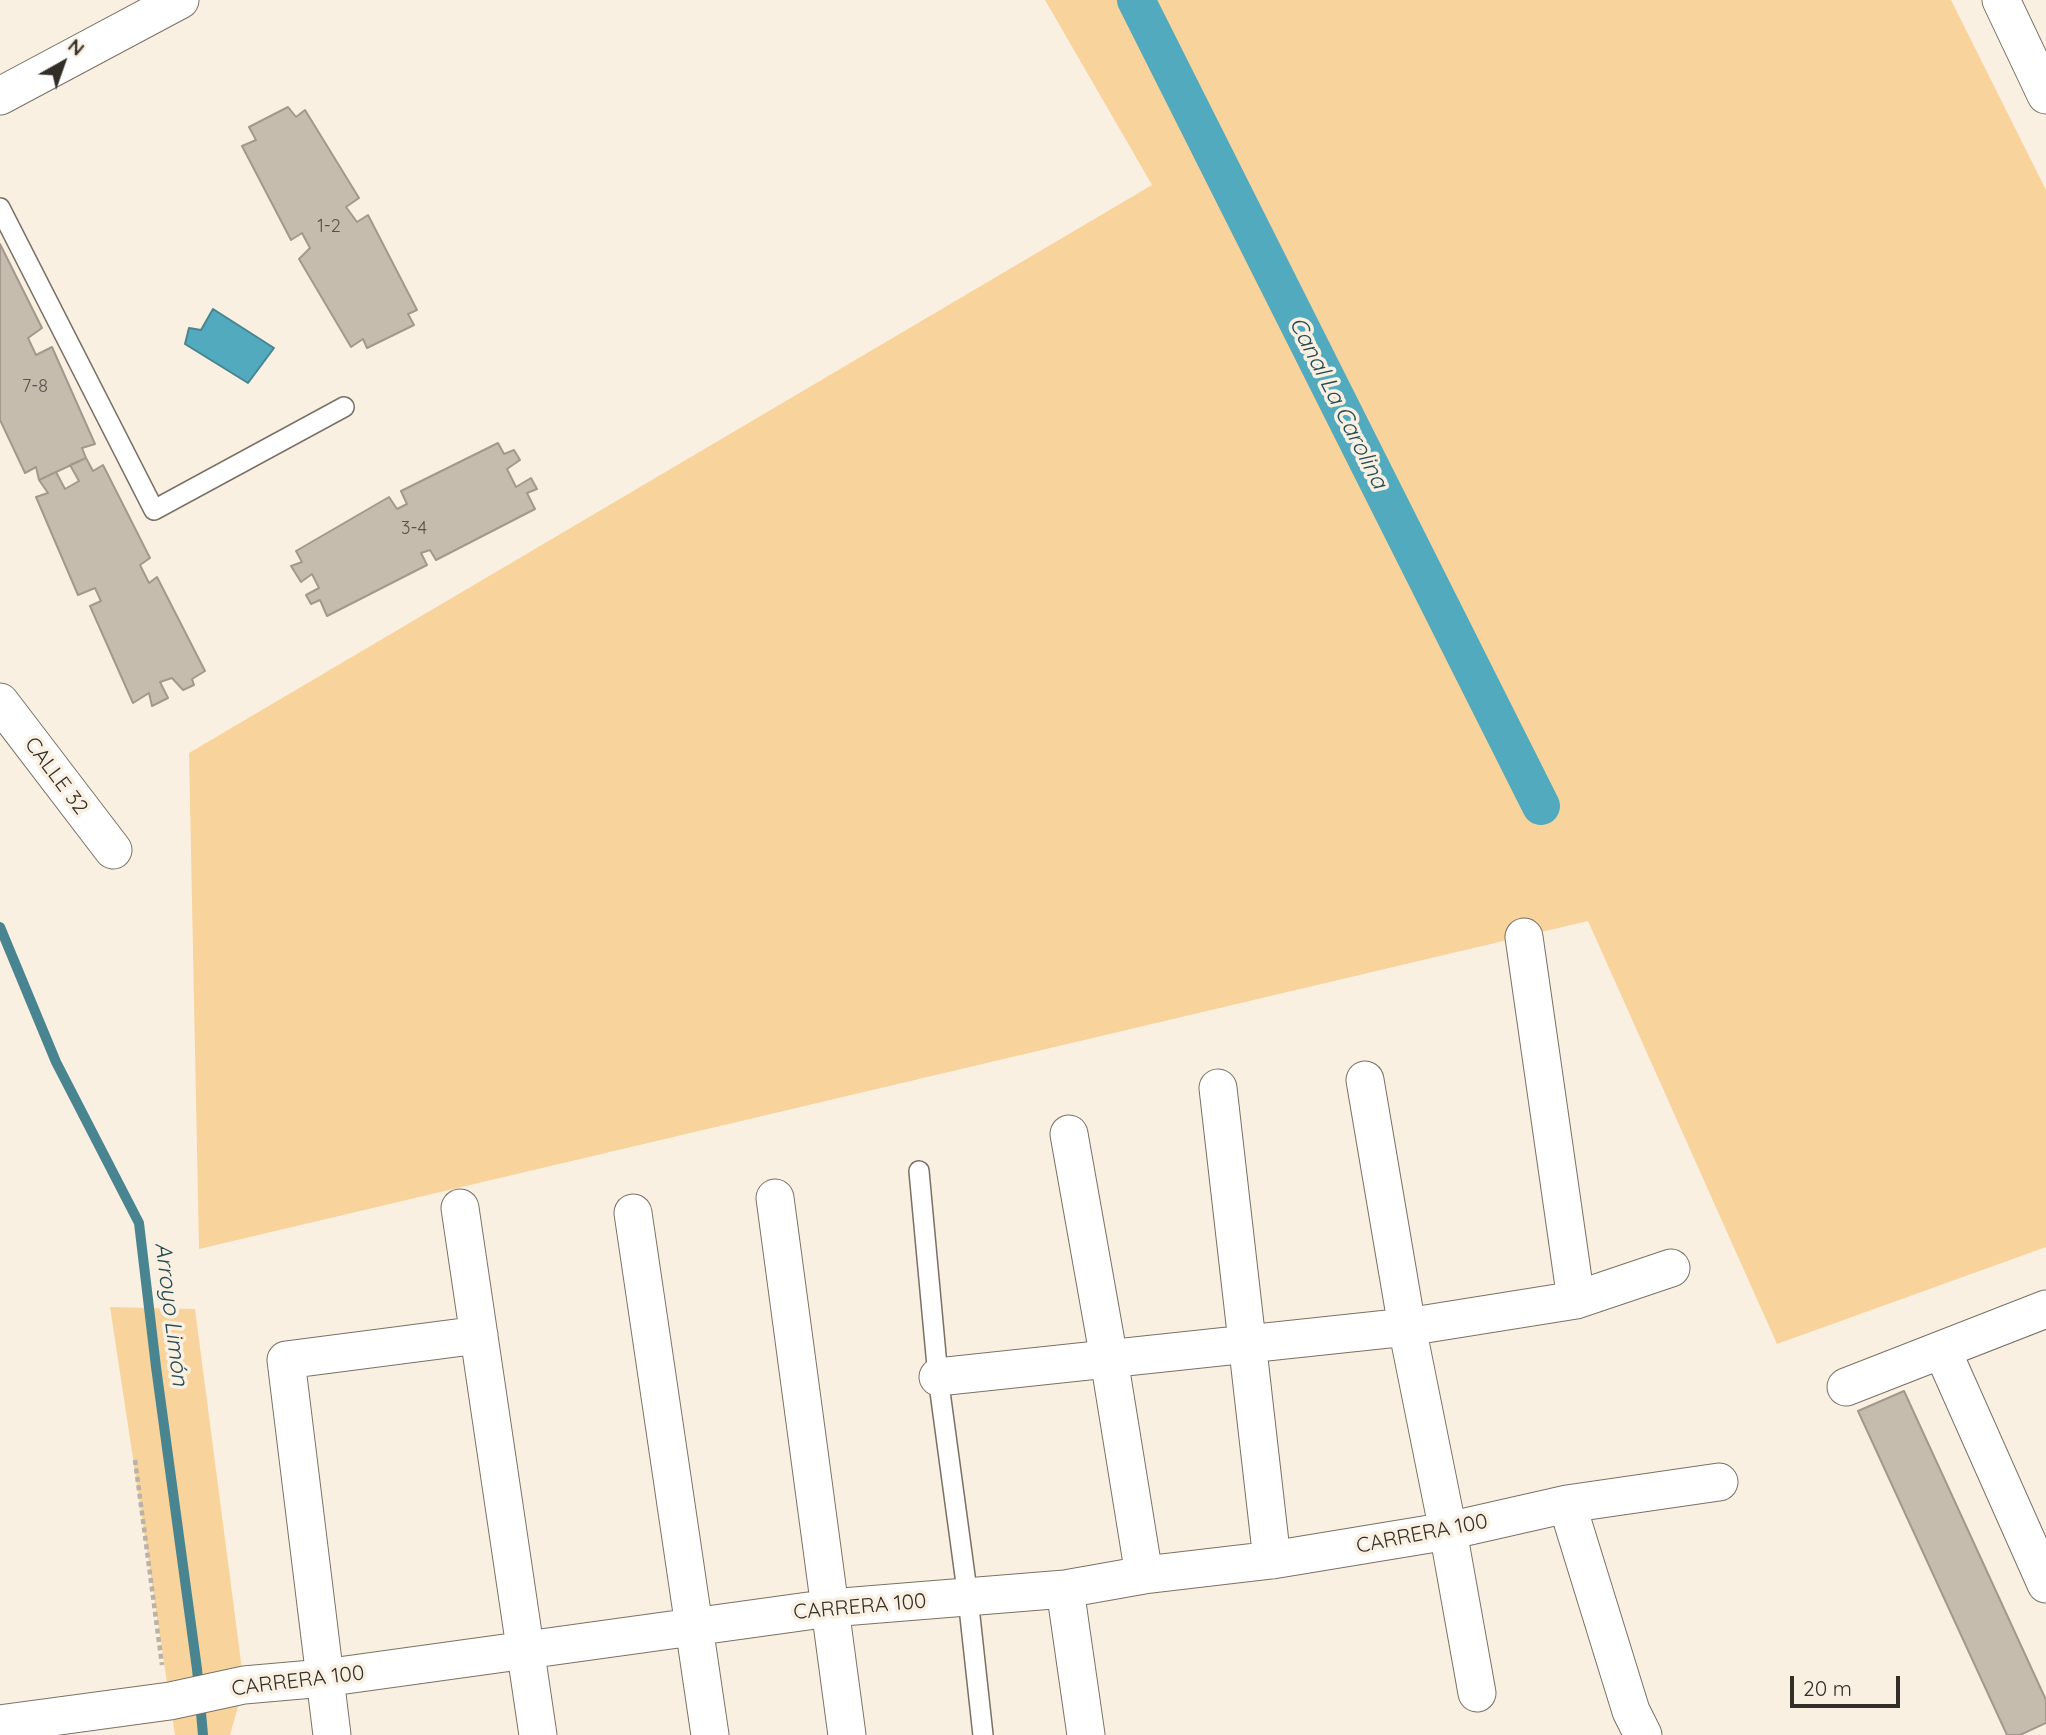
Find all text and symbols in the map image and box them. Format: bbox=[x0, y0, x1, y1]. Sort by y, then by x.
north arrow bbox=[28, 28, 98, 98]
text: N bbox=[63, 33, 90, 61]
house number: 1-2 bbox=[317, 216, 341, 238]
water label: Canal La Carolina bbox=[1283, 313, 1393, 493]
house number: 7-8 bbox=[22, 376, 48, 398]
house number: 3-4 bbox=[401, 518, 427, 540]
street label: CALLE 32 bbox=[19, 733, 93, 819]
water label: Arroyo Limón bbox=[149, 1241, 193, 1387]
street label: CARRERA 100 bbox=[1354, 1509, 1490, 1559]
street label: CARRERA 100 bbox=[792, 1589, 928, 1625]
street label: CARRERA 100 bbox=[230, 1660, 366, 1702]
scale bar bbox=[1794, 1662, 1904, 1706]
text: 20 m bbox=[1803, 1675, 1852, 1701]

